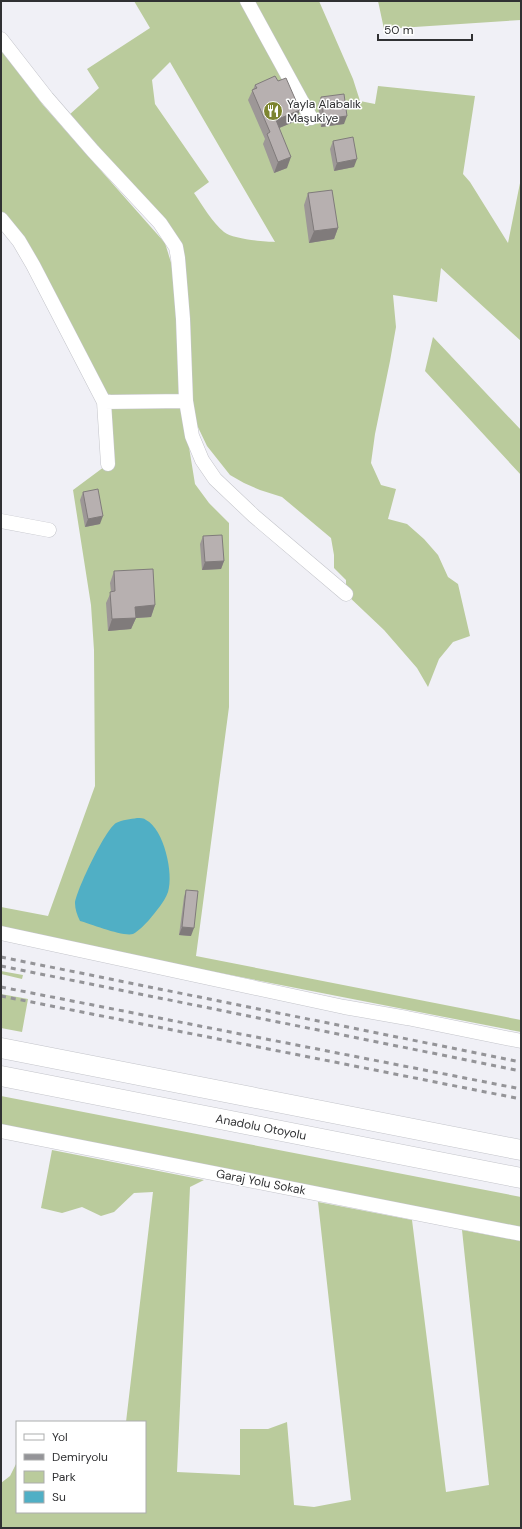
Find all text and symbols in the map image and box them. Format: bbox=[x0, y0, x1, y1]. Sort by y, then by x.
scale bar bbox=[378, 16, 472, 42]
text: 50 m bbox=[384, 22, 413, 38]
place label: Yayla Alabalık Maşukiye bbox=[287, 96, 361, 126]
restaurant icon: Yayla Alabalık Maşukiye bbox=[262, 100, 284, 122]
street label: Anadolu Otoyolu bbox=[214, 1110, 308, 1144]
street label: Garaj Yolu Sokak bbox=[215, 1165, 307, 1199]
legend bbox=[16, 1421, 146, 1513]
text: Yol bbox=[52, 1429, 68, 1445]
text: Demiryolu bbox=[52, 1449, 108, 1465]
text: Park bbox=[52, 1469, 76, 1485]
text: Su bbox=[52, 1489, 66, 1505]

